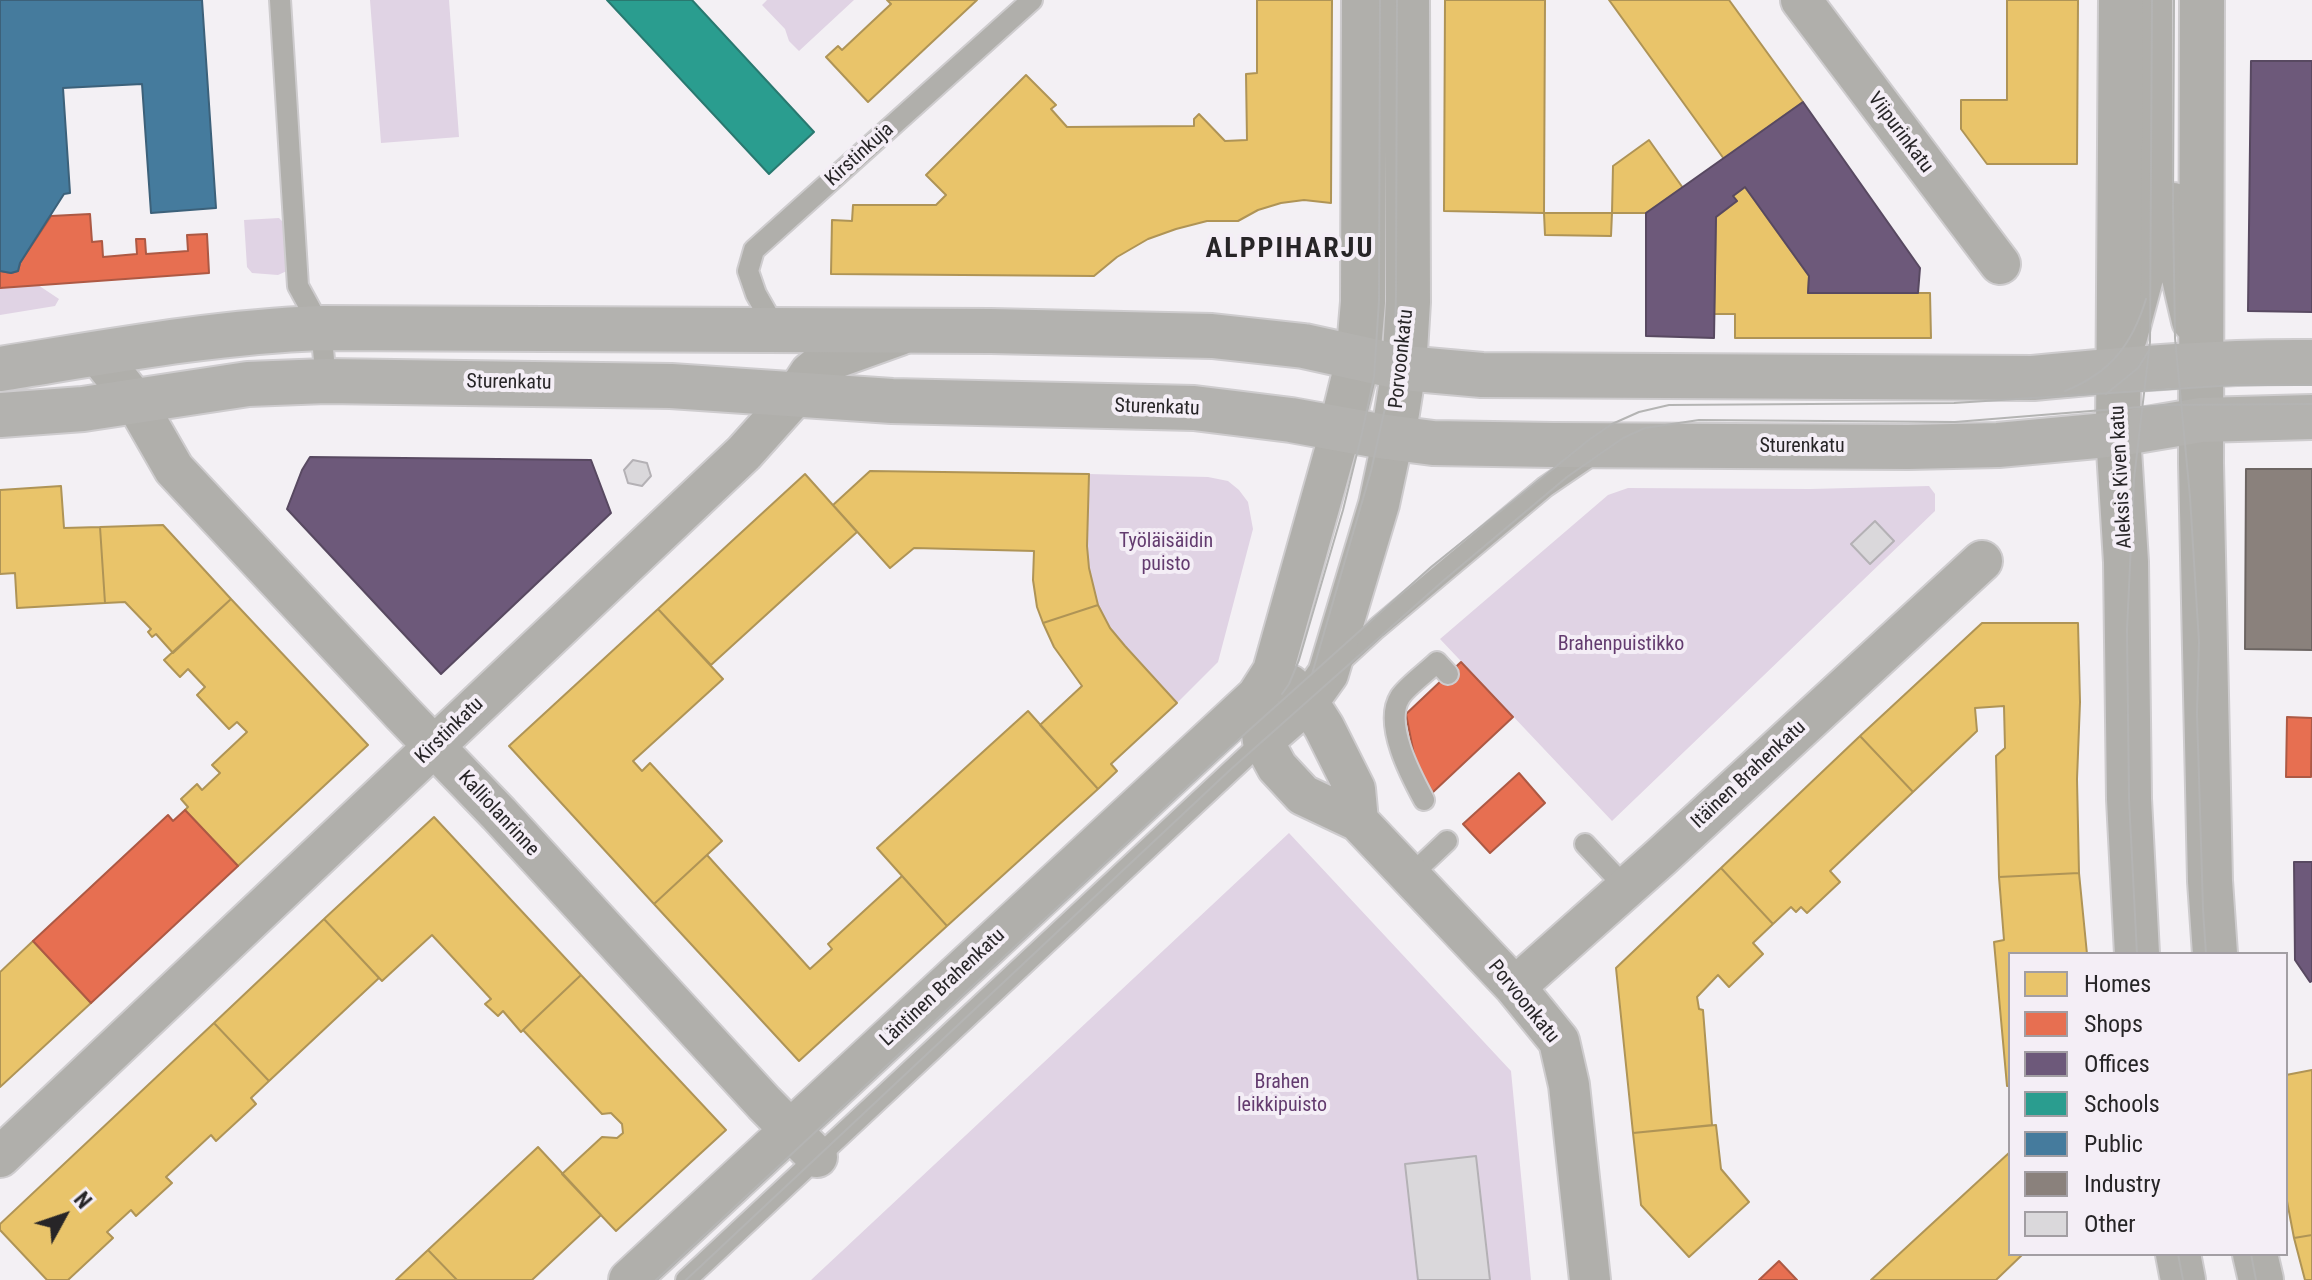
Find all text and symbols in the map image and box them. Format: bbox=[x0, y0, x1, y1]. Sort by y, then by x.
street label: Viipurinkatu bbox=[1862, 88, 1938, 178]
street label: Kirstinkuja bbox=[821, 118, 899, 192]
district label: ALPPIHARJU bbox=[1206, 233, 1374, 267]
street label: Porvoonkatu bbox=[1385, 308, 1419, 410]
street label: Sturenkatu bbox=[466, 370, 552, 396]
street label: Sturenkatu bbox=[1114, 395, 1200, 421]
street label: Aleksis Kiven katu bbox=[2106, 405, 2138, 549]
street label: Sturenkatu bbox=[1759, 435, 1845, 459]
park label: Työläisäidin puisto bbox=[1119, 530, 1213, 577]
park label: Brahenpuistikko bbox=[1558, 633, 1684, 657]
street label: Kirstinkatu bbox=[411, 693, 489, 769]
street label: Itäinen Brahenkatu bbox=[1687, 716, 1811, 834]
street label: Kalliolanrinne bbox=[453, 766, 543, 862]
street label: Läntinen Brahenkatu bbox=[876, 924, 1010, 1052]
legend bbox=[2008, 952, 2288, 1256]
street label: Porvoonkatu bbox=[1482, 956, 1564, 1048]
text: Homes bbox=[2084, 970, 2151, 998]
text: Shops bbox=[2084, 1010, 2143, 1038]
text: Offices bbox=[2084, 1050, 2150, 1078]
park label: Brahen leikkipuisto bbox=[1237, 1071, 1327, 1118]
text: Schools bbox=[2084, 1090, 2160, 1118]
text: Public bbox=[2084, 1130, 2143, 1158]
text: Industry bbox=[2084, 1170, 2161, 1198]
north arrow bbox=[24, 1176, 104, 1256]
text: N bbox=[69, 1187, 97, 1213]
text: Other bbox=[2084, 1210, 2136, 1238]

